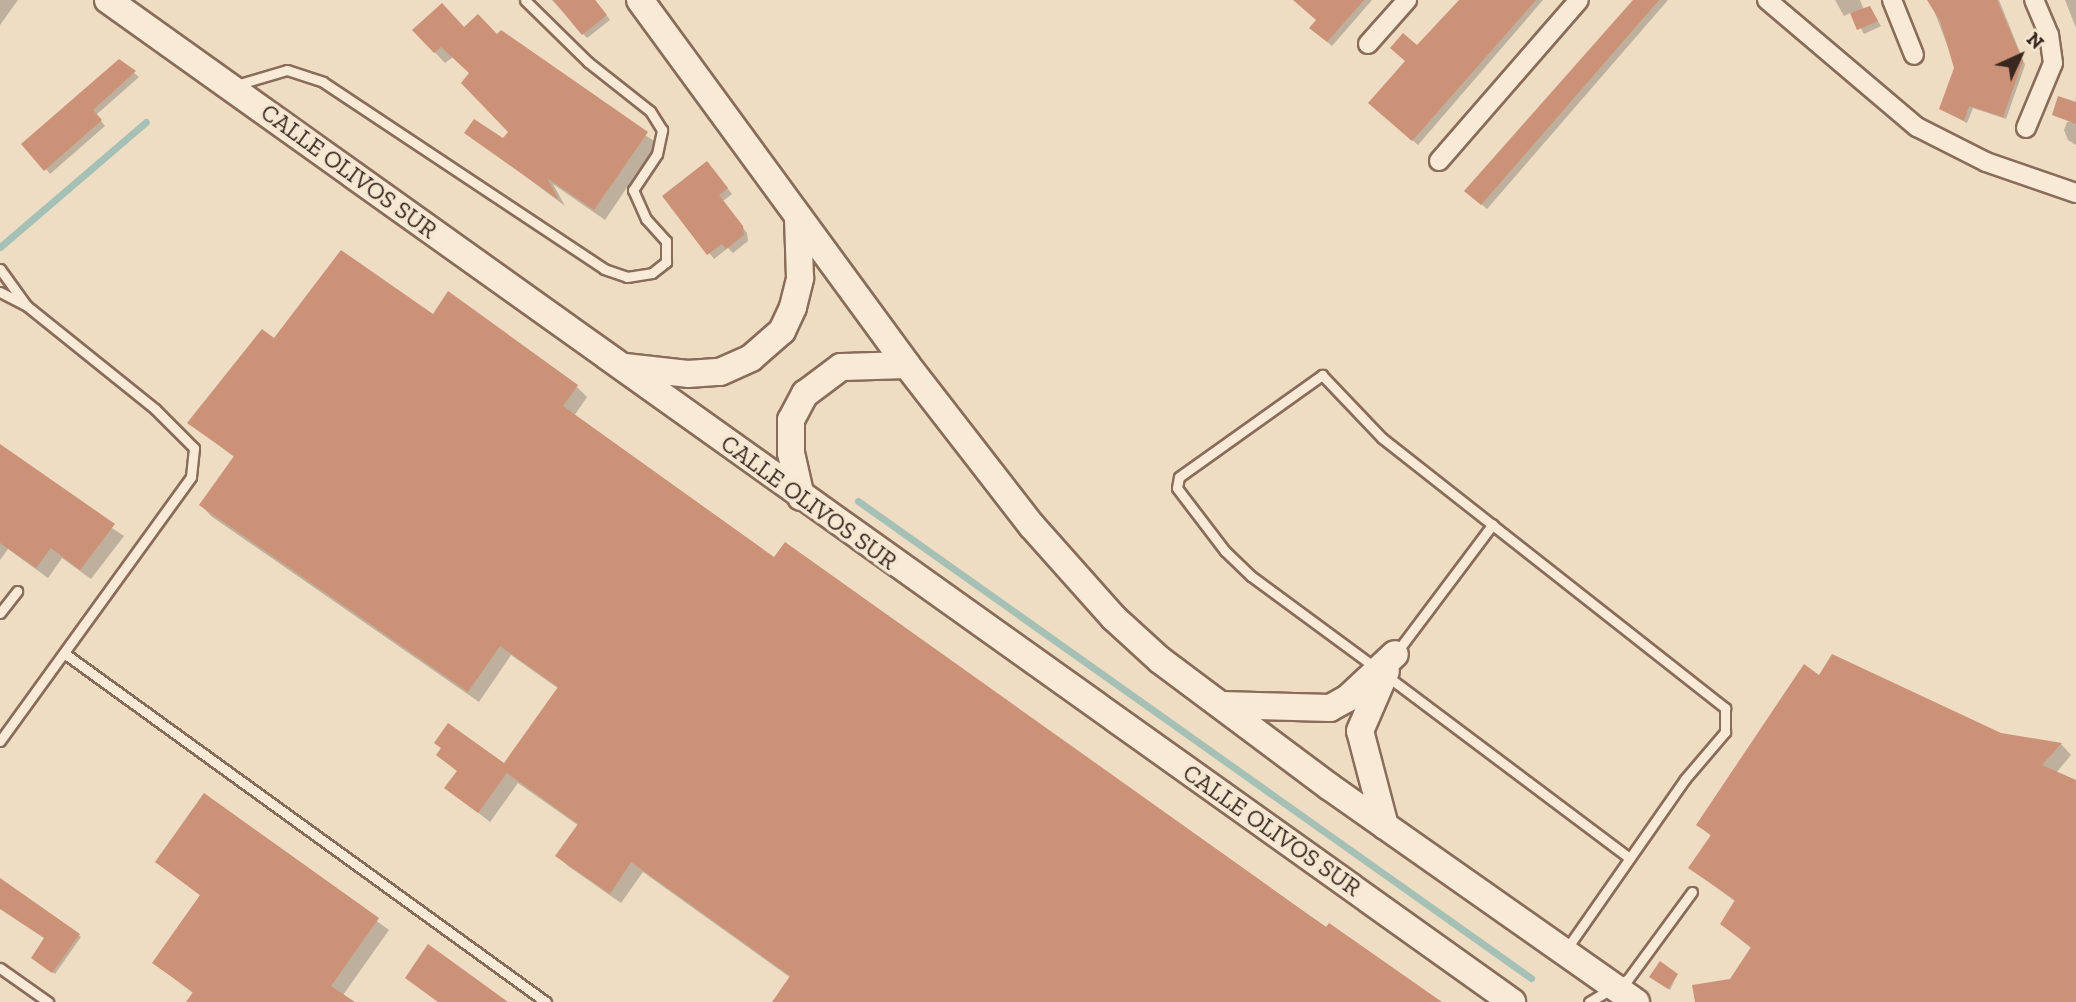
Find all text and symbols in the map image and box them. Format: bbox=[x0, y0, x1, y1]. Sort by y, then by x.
north arrow bbox=[1985, 21, 2055, 91]
text: N bbox=[2022, 28, 2048, 54]
street label: CALLE OLIVOS SUR bbox=[256, 98, 442, 244]
street label: CALLE OLIVOS SUR bbox=[716, 429, 902, 575]
street label: CALLE OLIVOS SUR bbox=[1178, 758, 1366, 902]

